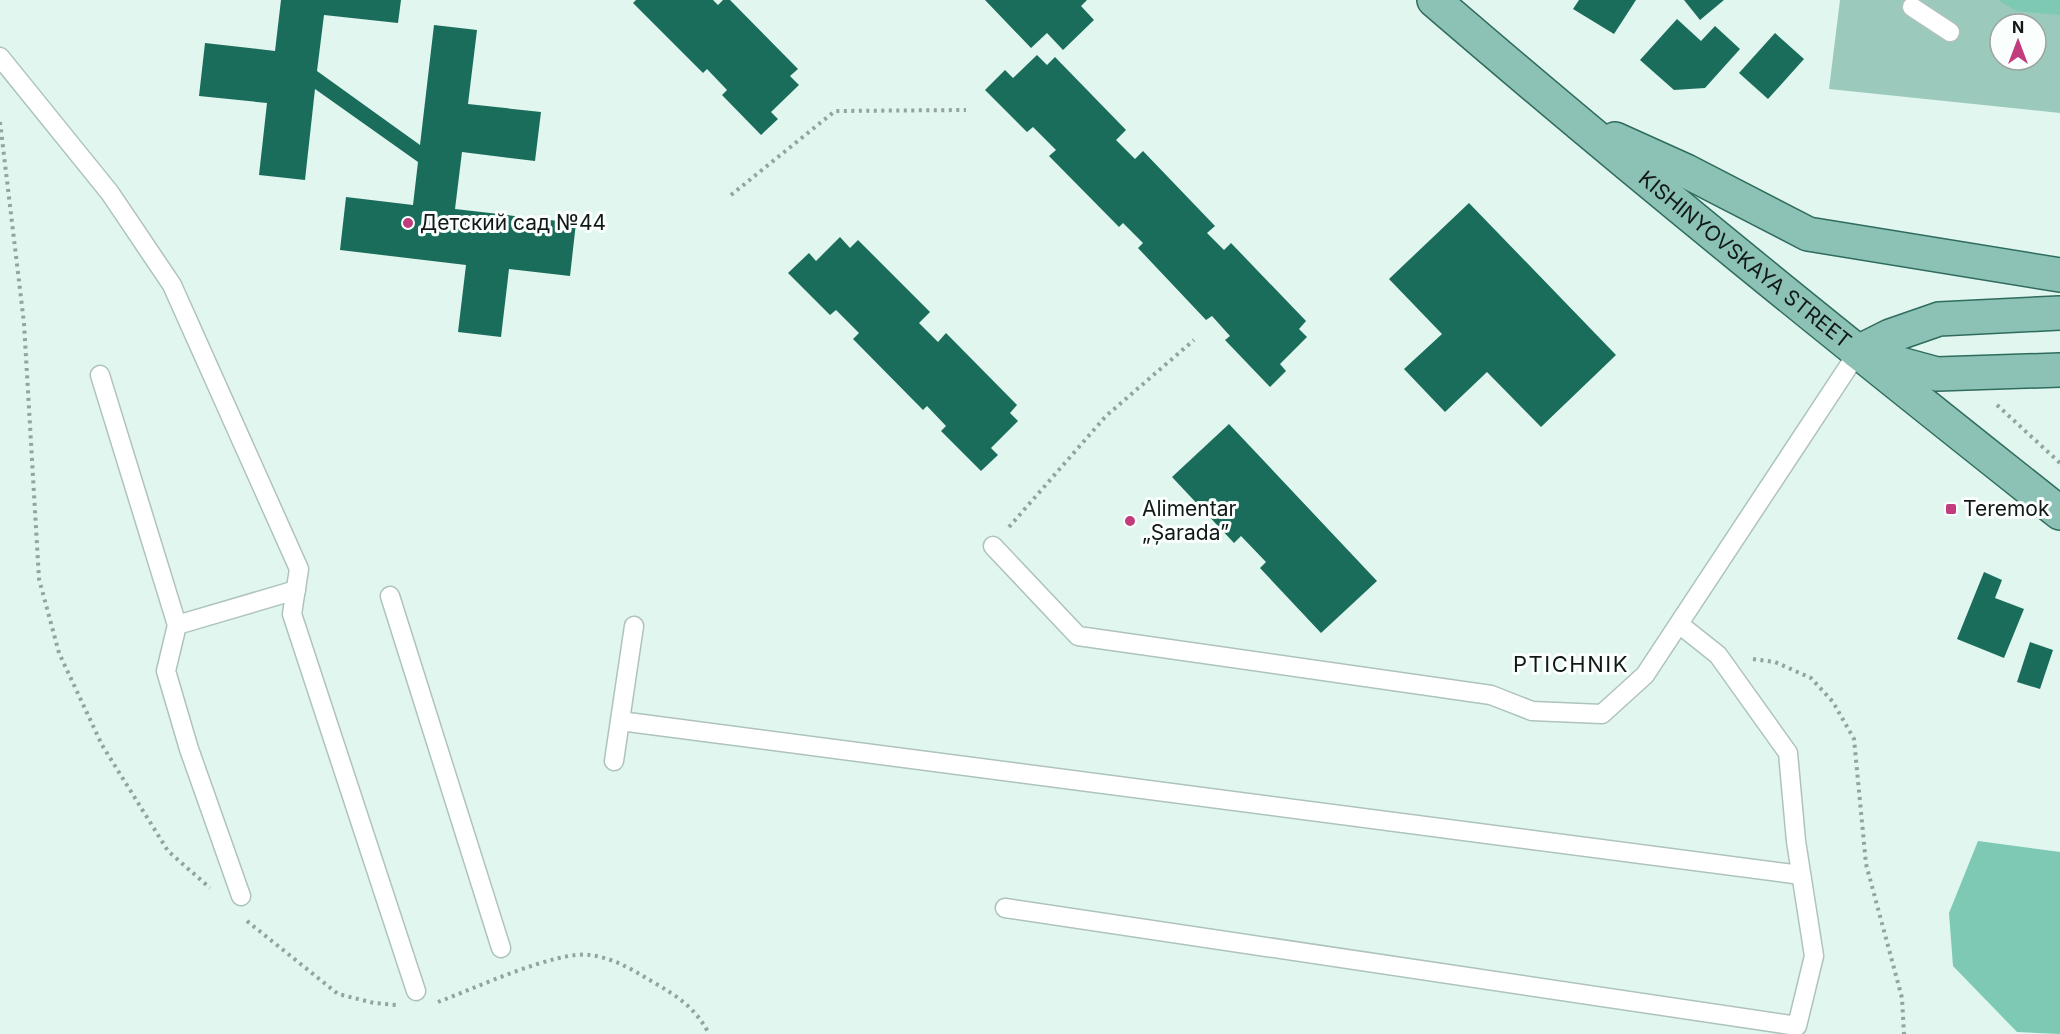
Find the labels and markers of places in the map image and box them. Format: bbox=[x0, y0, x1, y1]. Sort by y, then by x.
place label: Детский сад №44 bbox=[420, 210, 606, 235]
marker: Детский сад №44 bbox=[401, 216, 415, 230]
place label: Alimentar „Șarada” bbox=[1142, 496, 1236, 545]
place label: Teremok bbox=[1963, 496, 2050, 521]
marker: Teremok bbox=[1944, 502, 1958, 516]
marker: Alimentar „Șarada” bbox=[1123, 514, 1137, 528]

